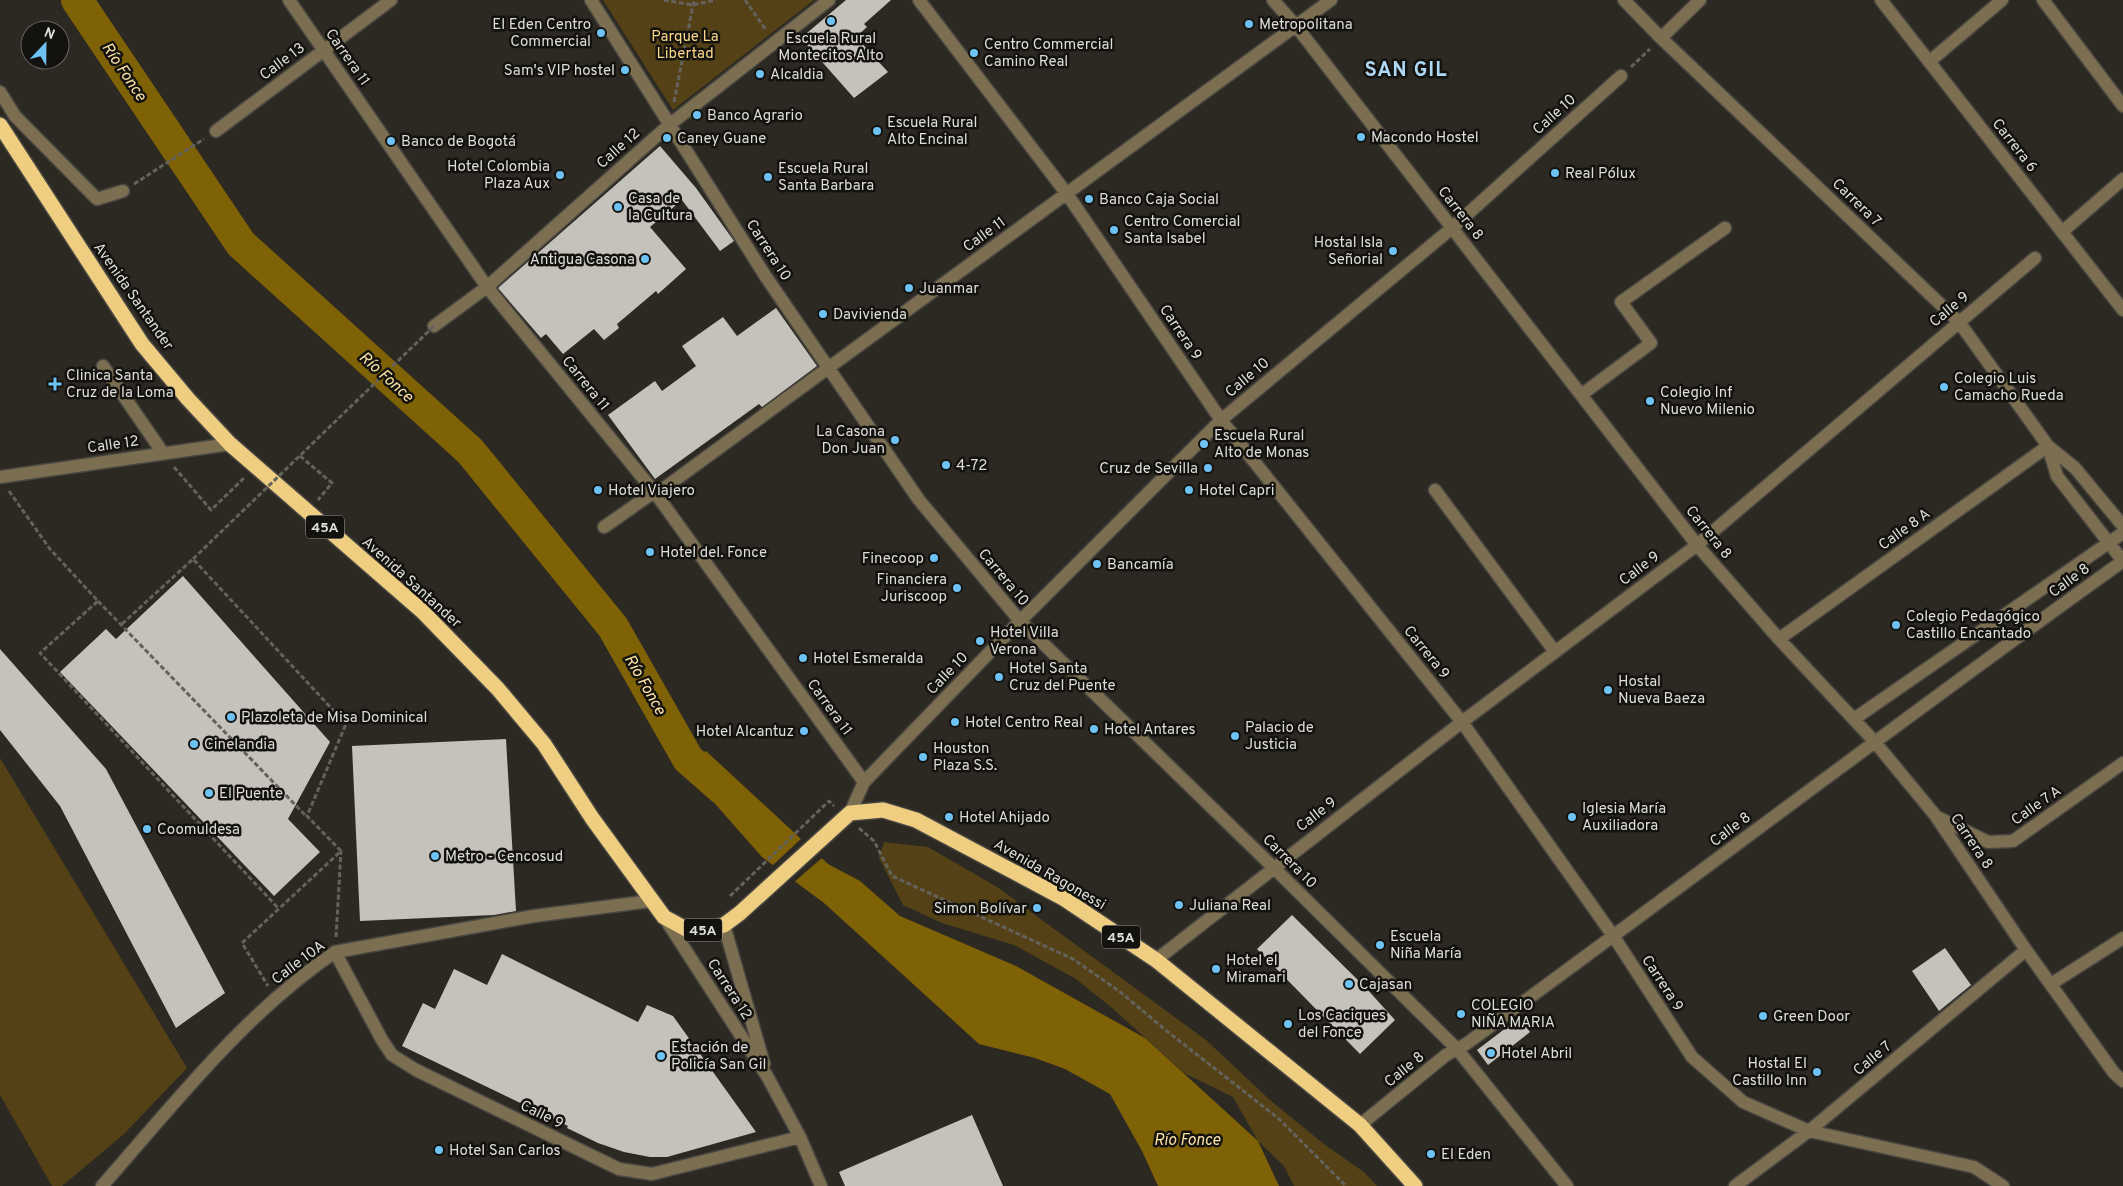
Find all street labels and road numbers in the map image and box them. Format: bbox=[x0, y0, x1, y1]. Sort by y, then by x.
street label: Carrera 11 bbox=[320, 26, 373, 90]
street label: Calle 13 bbox=[257, 39, 309, 85]
street label: Calle 10 bbox=[1529, 91, 1581, 140]
street label: Carrera 6 bbox=[1987, 115, 2041, 177]
street label: Calle 12 bbox=[593, 125, 645, 174]
street label: Carrera 7 bbox=[1827, 175, 1885, 231]
street label: Carrera 8 bbox=[1433, 183, 1487, 245]
street label: Calle 11 bbox=[960, 213, 1010, 257]
street label: Carrera 10 bbox=[741, 217, 795, 285]
street label: Avenida Santander bbox=[88, 239, 177, 355]
street label: Calle 9 bbox=[1926, 288, 1974, 332]
street label: Carrera 9 bbox=[1154, 301, 1205, 364]
street label: Carrera 11 bbox=[557, 353, 613, 415]
street label: Calle 10 bbox=[1222, 354, 1274, 402]
street label: Calle 12 bbox=[86, 432, 140, 458]
street label: Carrera 8 bbox=[1681, 502, 1735, 564]
street label: Calle 8 A bbox=[1875, 505, 1934, 555]
road number: 45A bbox=[306, 516, 344, 538]
street label: Avenida Santander bbox=[357, 533, 465, 633]
street label: Carrera 10 bbox=[973, 545, 1032, 611]
street label: Calle 9 bbox=[1616, 548, 1664, 591]
street label: Calle 8 bbox=[2046, 560, 2094, 602]
street label: Carrera 9 bbox=[1399, 622, 1453, 683]
street label: Calle 10 bbox=[923, 649, 973, 699]
street label: Carrera 11 bbox=[802, 676, 856, 740]
street label: Calle 7 A bbox=[2008, 782, 2066, 830]
street label: Calle 9 bbox=[1293, 794, 1341, 837]
street label: Calle 8 bbox=[1707, 809, 1755, 852]
street label: Carrera 8 bbox=[1945, 810, 1996, 873]
street label: Carrera 10 bbox=[1258, 831, 1320, 893]
street label: Avenida Ragonessi bbox=[990, 835, 1109, 915]
road number: 45A bbox=[684, 918, 722, 942]
road number: 45A bbox=[1102, 926, 1140, 949]
street label: Calle 10A bbox=[268, 937, 329, 989]
street label: Carrera 9 bbox=[1637, 952, 1687, 1015]
street label: Carrera 12 bbox=[702, 956, 755, 1024]
street label: Calle 7 bbox=[1850, 1038, 1896, 1081]
street label: Calle 8 bbox=[1381, 1048, 1429, 1092]
street label: Calle 9 bbox=[516, 1097, 566, 1134]

